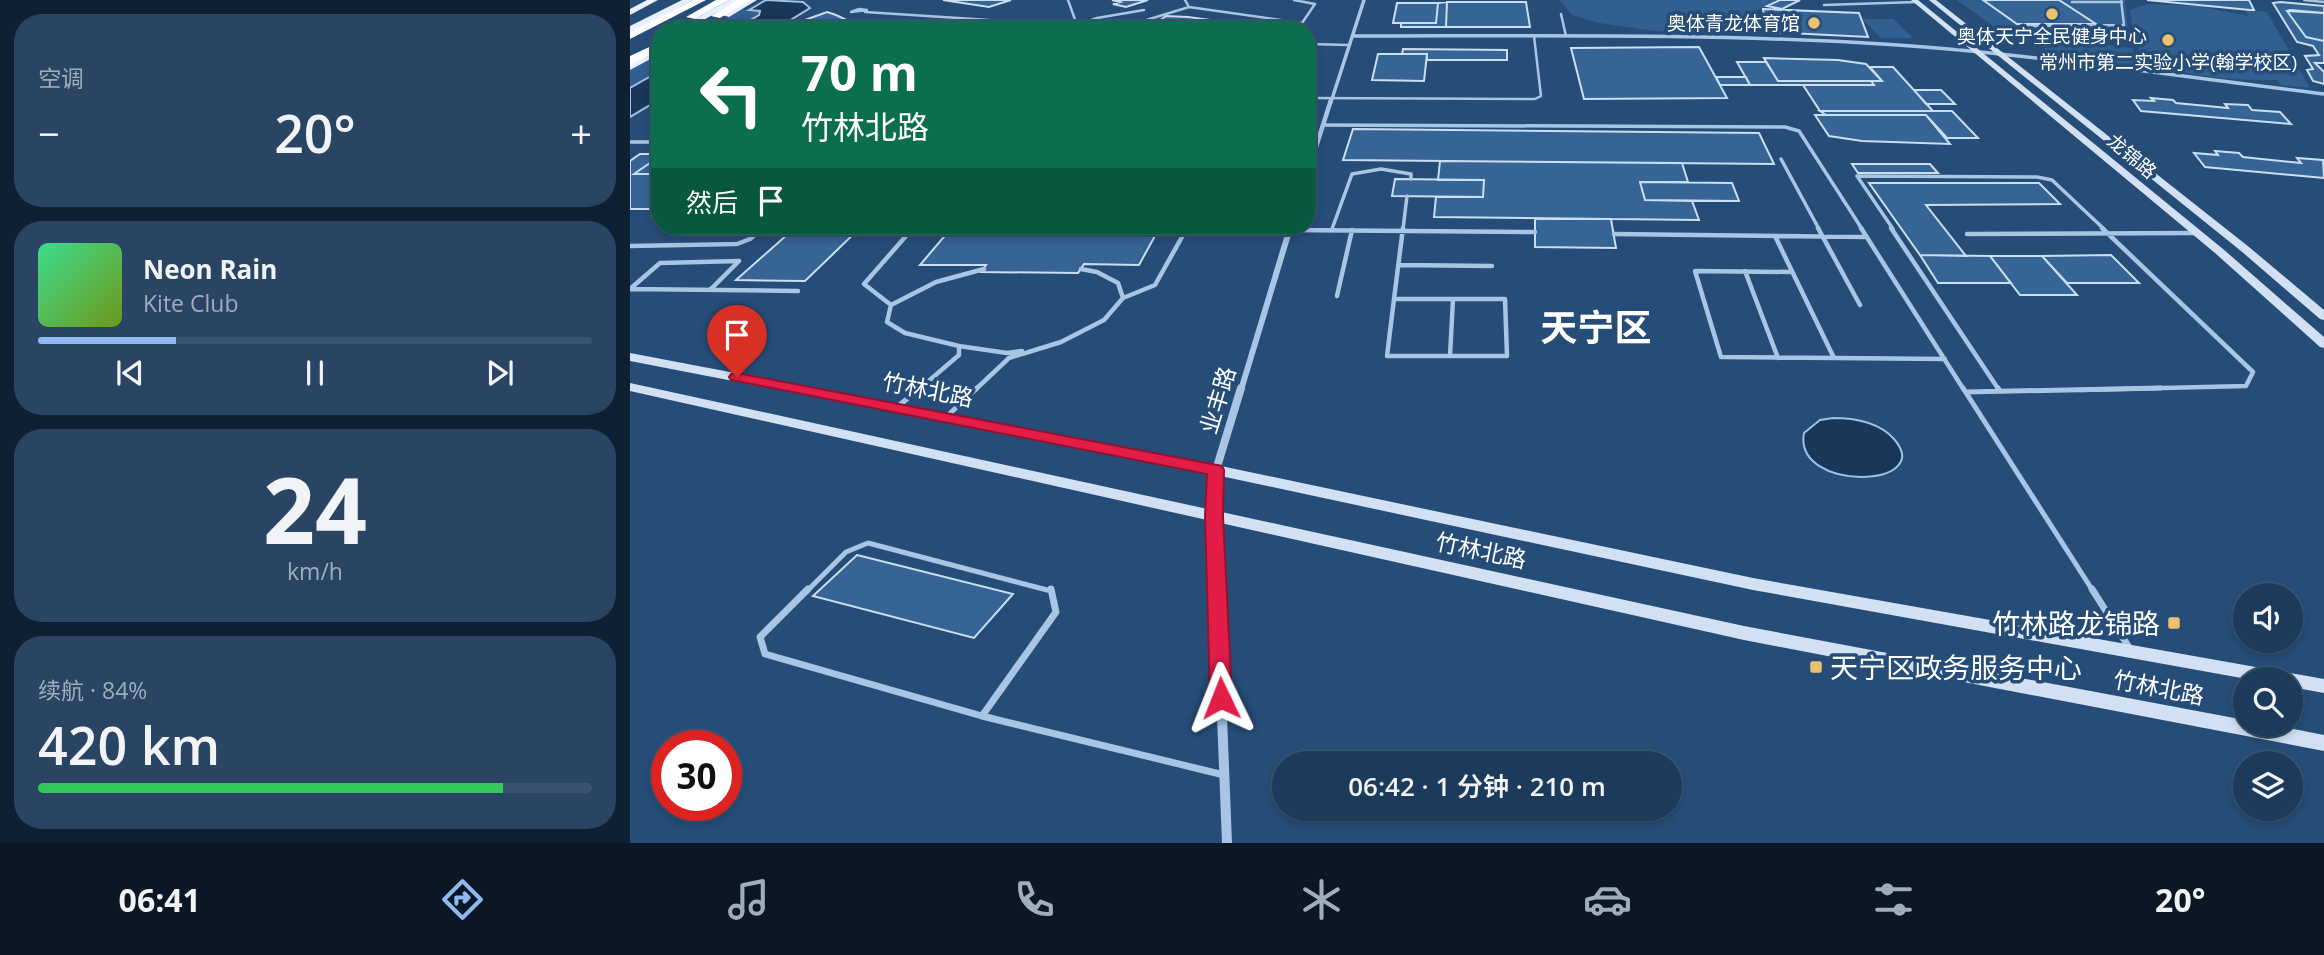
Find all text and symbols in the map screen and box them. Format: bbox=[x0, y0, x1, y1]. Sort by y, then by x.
marker: 奥体天宁全民健身中心 bbox=[2044, 6, 2060, 22]
place label: 奥体青龙体育馆 bbox=[1667, 10, 1800, 36]
marker: 奥体青龙体育馆 bbox=[1806, 15, 1822, 31]
place label: 奥体天宁全民健身中心 bbox=[1957, 23, 2147, 49]
marker: 常州市第二实验小学(翰学校区) bbox=[2160, 32, 2176, 48]
text: 70 m bbox=[801, 39, 918, 105]
icon: left bbox=[686, 49, 777, 140]
place label: 常州市第二实验小学(翰学校区) bbox=[2039, 49, 2297, 75]
text: 空调 bbox=[38, 62, 84, 94]
text: 20° bbox=[274, 97, 356, 168]
text: 竹林北路 bbox=[801, 105, 929, 148]
text: − bbox=[38, 107, 60, 159]
text: + bbox=[570, 107, 592, 159]
street label: 龙锦路 bbox=[2102, 128, 2162, 184]
icon: arrive bbox=[752, 182, 790, 220]
text: 然后 bbox=[686, 184, 738, 220]
text: Neon Rain bbox=[143, 251, 277, 287]
text: Kite Club bbox=[143, 287, 238, 319]
district label: 天宁区 bbox=[1541, 301, 1652, 352]
pin bbox=[707, 305, 767, 377]
icon: arrive bbox=[718, 316, 756, 354]
icon: previous bbox=[111, 354, 149, 392]
icon: pause bbox=[296, 354, 334, 392]
icon: next bbox=[481, 354, 519, 392]
street label: 业丰路 bbox=[1192, 362, 1242, 438]
street label: 竹林北路 bbox=[880, 365, 976, 413]
text: 24 bbox=[263, 447, 367, 571]
street label: 竹林北路 bbox=[1433, 525, 1529, 575]
text: km/h bbox=[287, 555, 343, 587]
map controls bbox=[2233, 583, 2303, 821]
button: sound bbox=[2233, 583, 2303, 653]
place label: 竹林路龙锦路 bbox=[1992, 604, 2160, 642]
marker: 竹林路龙锦路 bbox=[2166, 615, 2182, 631]
place label: 天宁区政务服务中心 bbox=[1830, 648, 2082, 686]
marker: 天宁区政务服务中心 bbox=[1808, 659, 1824, 675]
position arrow bbox=[1184, 661, 1258, 735]
street label: 竹林北路 bbox=[2111, 663, 2207, 711]
button: search bbox=[2233, 667, 2303, 737]
text: 续航 · 84% bbox=[38, 674, 147, 706]
text: 420 km bbox=[38, 709, 220, 780]
speed limit sign: 30 bbox=[651, 730, 742, 821]
button: layers bbox=[2233, 751, 2303, 821]
text: 06:42 · 1 分钟 · 210 m bbox=[1348, 768, 1606, 804]
icon: directions bbox=[438, 875, 487, 924]
icon: music bbox=[724, 875, 773, 924]
icon: phone bbox=[1010, 875, 1059, 924]
icon: climate bbox=[1297, 875, 1346, 924]
icon: car bbox=[1583, 875, 1632, 924]
icon: filters bbox=[1869, 875, 1918, 924]
text: 06:41 bbox=[119, 878, 201, 921]
text: 20° bbox=[2155, 878, 2205, 921]

